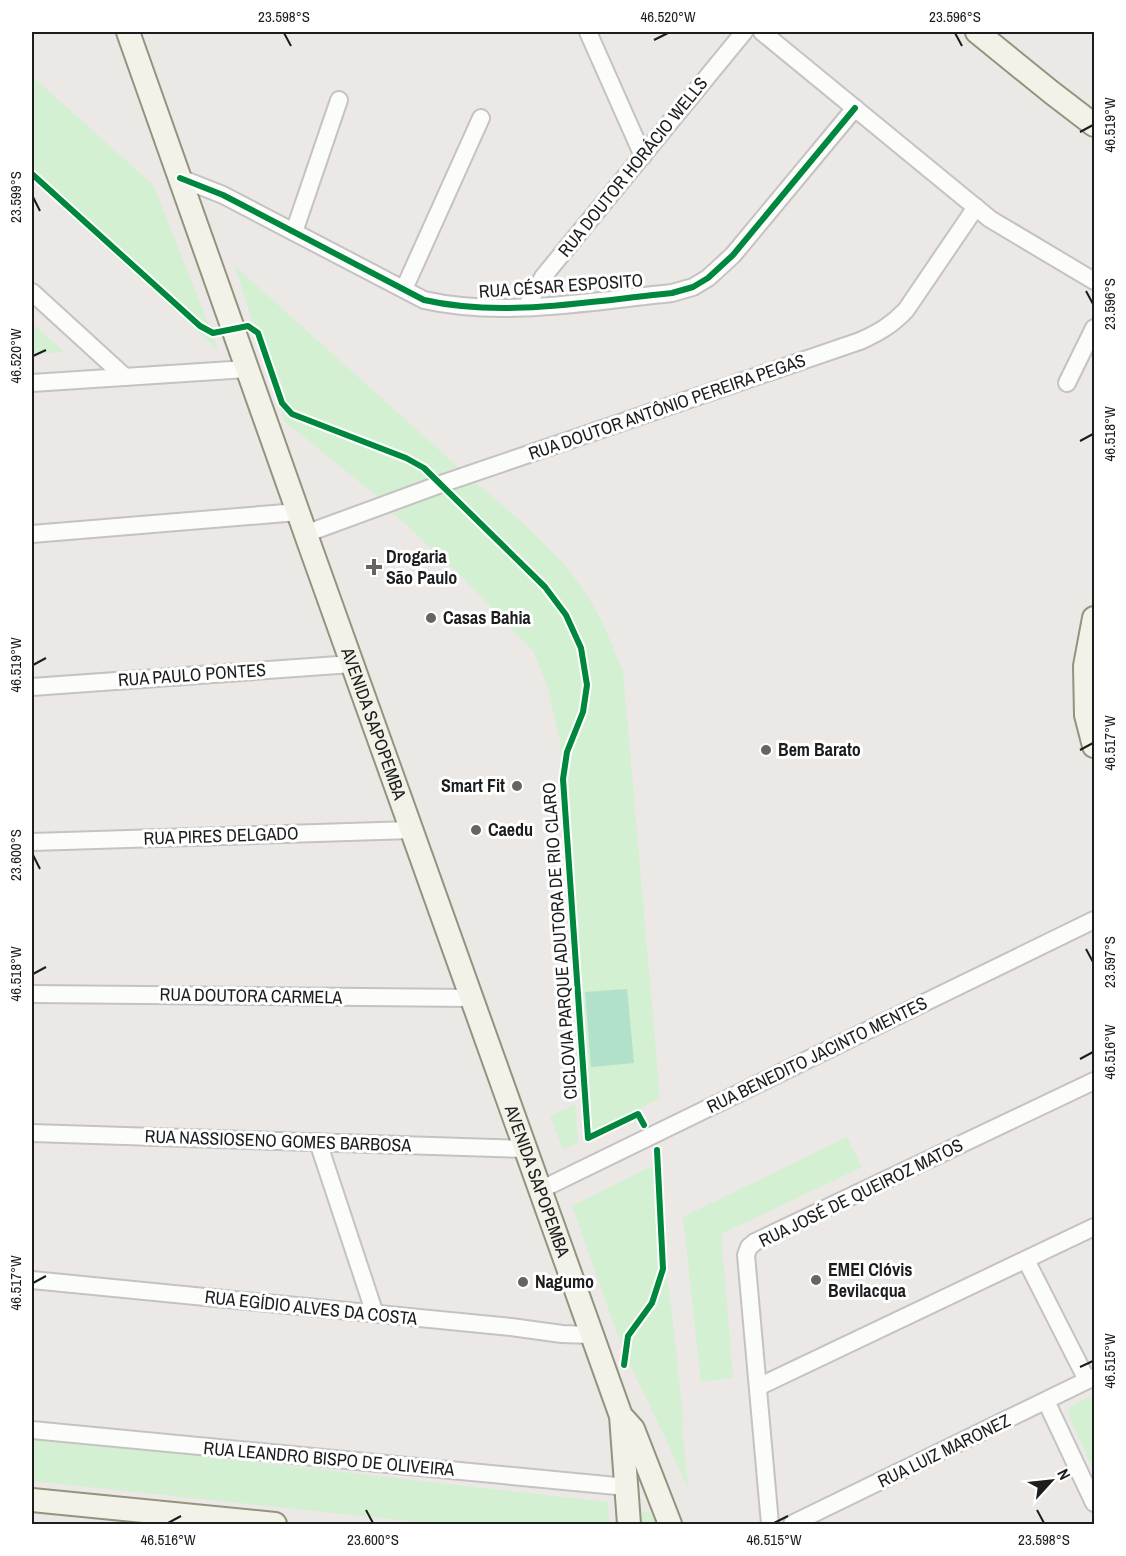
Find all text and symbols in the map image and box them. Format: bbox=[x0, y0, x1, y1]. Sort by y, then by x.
text: 23.598°S bbox=[258, 6, 310, 27]
text: 46.520°W bbox=[640, 6, 696, 27]
text: 23.596°S bbox=[929, 6, 981, 27]
street label: RUA DOUTOR HORÁCIO WELLS bbox=[552, 71, 713, 262]
text: 46.519°W bbox=[1099, 97, 1120, 153]
text: 23.599°S bbox=[5, 171, 26, 223]
street label: RUA CÉSAR ESPOSITO bbox=[478, 267, 644, 304]
text: 23.596°S bbox=[1099, 278, 1120, 330]
text: 46.520°W bbox=[5, 328, 26, 384]
street label: RUA DOUTOR ANTÔNIO PEREIRA PEGAS bbox=[525, 347, 809, 466]
text: 46.518°W bbox=[1099, 406, 1120, 462]
place label: Drogaria São Paulo bbox=[386, 544, 457, 590]
marker: Drogaria São Paulo bbox=[367, 560, 381, 574]
place label: Casas Bahia bbox=[443, 605, 532, 630]
marker: Casas Bahia bbox=[424, 611, 438, 625]
text: 46.519°W bbox=[5, 637, 26, 693]
street label: AVENIDA SAPOPEMBA bbox=[335, 643, 413, 803]
street label: RUA PAULO PONTES bbox=[117, 657, 267, 692]
text: 46.517°W bbox=[1099, 715, 1120, 771]
place label: Bem Barato bbox=[778, 737, 861, 762]
marker: Bem Barato bbox=[759, 743, 773, 757]
place label: Smart Fit bbox=[441, 773, 505, 798]
marker: Smart Fit bbox=[510, 779, 524, 793]
street label: CICLOVIA PARQUE ADUTORA DE RIO CLARO bbox=[536, 782, 583, 1100]
place label: Caedu bbox=[488, 817, 533, 842]
street label: RUA PIRES DELGADO bbox=[143, 820, 299, 851]
marker: Caedu bbox=[469, 823, 483, 837]
text: 23.600°S bbox=[5, 829, 26, 881]
text: 23.597°S bbox=[1099, 936, 1120, 988]
text: 46.518°W bbox=[5, 946, 26, 1002]
street label: RUA DOUTORA CARMELA bbox=[159, 981, 343, 1010]
street label: RUA BENEDITO JACINTO MENTES bbox=[702, 990, 931, 1119]
text: 46.516°W bbox=[1099, 1024, 1120, 1080]
street label: AVENIDA SAPOPEMBA bbox=[499, 1101, 576, 1261]
street label: RUA NASSIOSENO GOMES BARBOSA bbox=[144, 1123, 412, 1158]
street label: RUA JOSÉ DE QUEIROZ MATOS bbox=[755, 1132, 967, 1253]
text: 46.517°W bbox=[5, 1255, 26, 1311]
place label: EMEI Clóvis Bevilacqua bbox=[828, 1257, 913, 1303]
place label: Nagumo bbox=[535, 1269, 594, 1294]
marker: EMEI Clóvis Bevilacqua bbox=[809, 1273, 823, 1287]
marker: Nagumo bbox=[516, 1275, 530, 1289]
street label: RUA EGÍDIO ALVES DA COSTA bbox=[204, 1284, 419, 1331]
text: 46.515°W bbox=[1099, 1333, 1120, 1389]
street label: RUA LUIZ MARONEZ bbox=[873, 1408, 1014, 1493]
street label: RUA LEANDRO BISPO DE OLIVEIRA bbox=[203, 1435, 456, 1482]
north arrow bbox=[1021, 1451, 1081, 1511]
text: N bbox=[1052, 1465, 1076, 1483]
text: 46.516°W bbox=[140, 1529, 196, 1550]
text: 23.600°S bbox=[347, 1529, 399, 1550]
text: 46.515°W bbox=[746, 1529, 802, 1550]
text: 23.598°S bbox=[1018, 1529, 1070, 1550]

